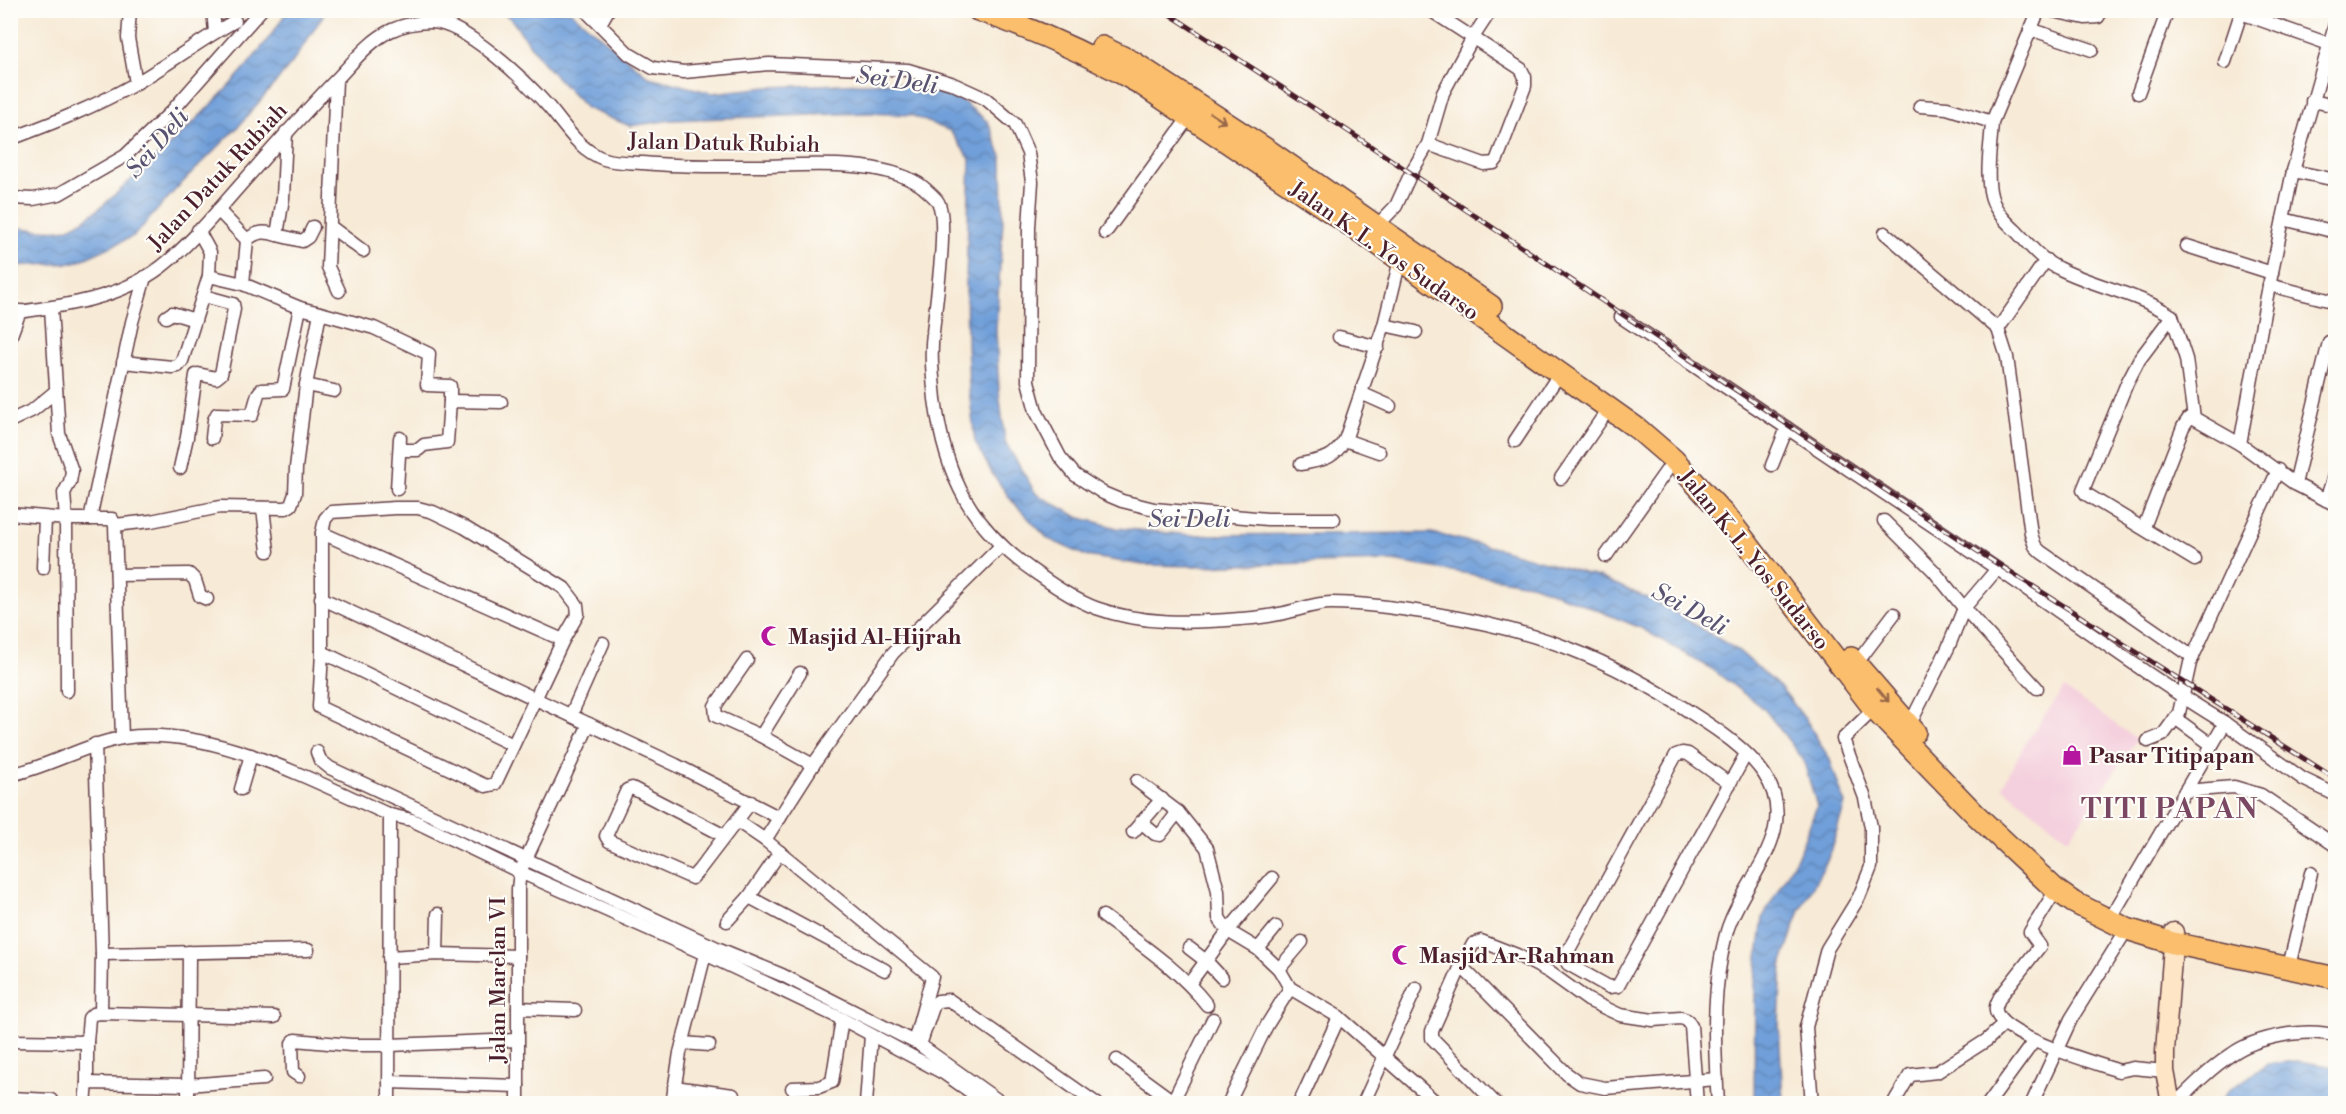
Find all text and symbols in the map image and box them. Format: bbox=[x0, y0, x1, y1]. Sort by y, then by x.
water label: Sei Deli bbox=[854, 60, 940, 102]
street label: Jalan Datuk Rubiah bbox=[142, 98, 293, 257]
water label: Sei Deli bbox=[119, 102, 196, 185]
one-way arrow bbox=[1209, 113, 1226, 125]
street label: Jalan Datuk Rubiah bbox=[627, 128, 820, 159]
street label: Jalan K. L. Yos Sudarso bbox=[1283, 175, 1484, 327]
street label: Jalan K. L. Yos Sudarso bbox=[1672, 463, 1835, 656]
water label: Sei Deli bbox=[1148, 505, 1231, 535]
water label: Sei Deli bbox=[1646, 577, 1733, 643]
mosque icon: Masjid Al-Hijrah bbox=[759, 624, 783, 648]
place label: Masjid Al-Hijrah bbox=[788, 624, 962, 651]
one-way arrow bbox=[1876, 687, 1890, 702]
shop icon: Pasar Titipapan bbox=[2060, 743, 2084, 767]
place label: Pasar Titipapan bbox=[2089, 743, 2255, 770]
district label: TITI PAPAN bbox=[2081, 792, 2259, 827]
street label: Jalan Marelan VI bbox=[485, 896, 512, 1064]
mosque icon: Masjid Ar-Rahman bbox=[1390, 943, 1414, 967]
place label: Masjid Ar-Rahman bbox=[1419, 943, 1615, 970]

